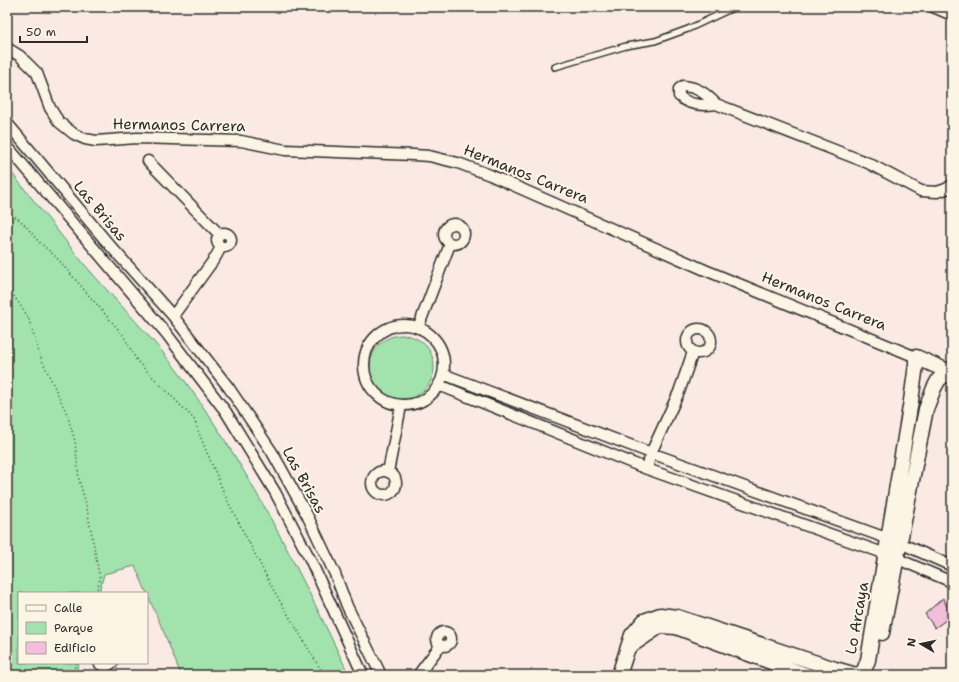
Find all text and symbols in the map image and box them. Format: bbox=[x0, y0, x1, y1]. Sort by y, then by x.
scale bar bbox=[20, 18, 87, 44]
text: 50 m bbox=[26, 24, 56, 40]
street label: Hermanos Carrera bbox=[112, 114, 246, 136]
street label: Hermanos Carrera bbox=[461, 140, 592, 208]
street label: Las Brisas bbox=[69, 177, 131, 245]
street label: Hermanos Carrera bbox=[759, 267, 890, 335]
street label: Las Brisas bbox=[278, 443, 330, 517]
street label: Lo Arcaya bbox=[841, 580, 873, 656]
legend bbox=[18, 592, 148, 664]
text: Calle bbox=[54, 600, 83, 616]
text: Parque bbox=[54, 620, 93, 636]
north arrow bbox=[901, 624, 941, 664]
text: N bbox=[904, 637, 920, 648]
text: Edificio bbox=[54, 640, 96, 656]

